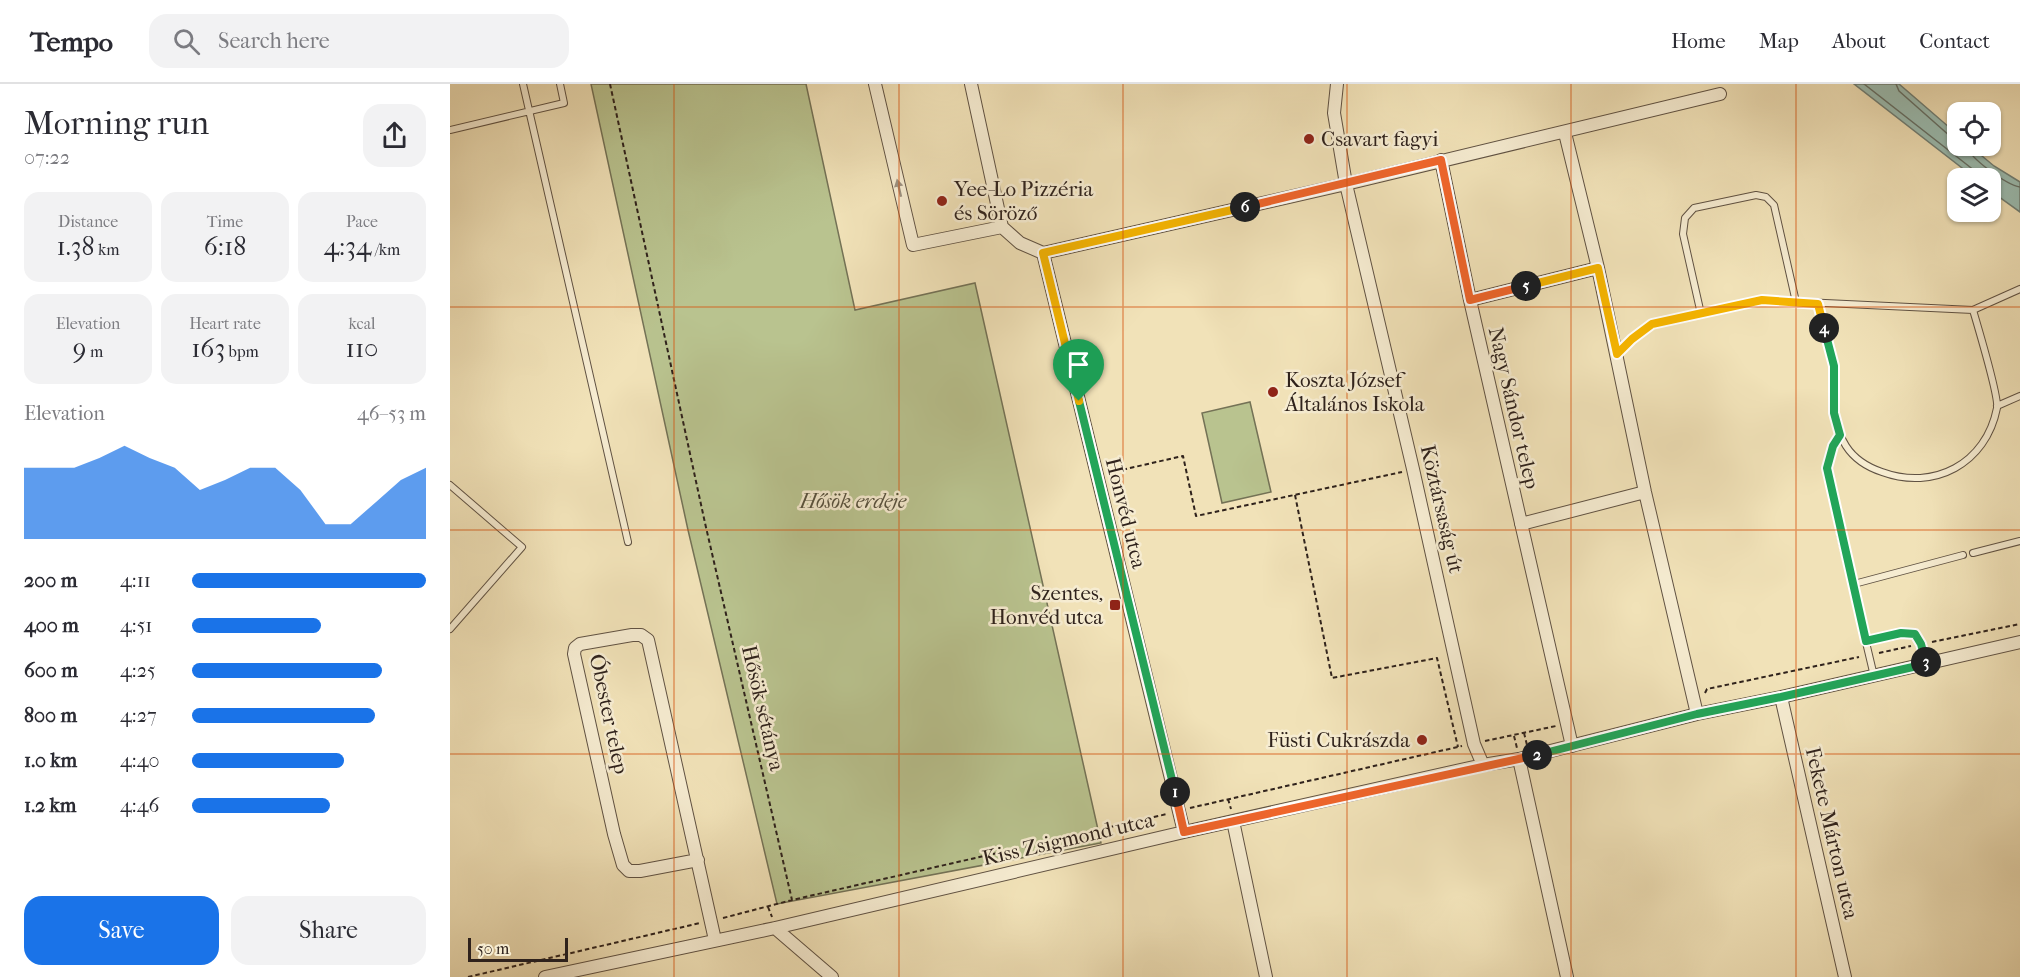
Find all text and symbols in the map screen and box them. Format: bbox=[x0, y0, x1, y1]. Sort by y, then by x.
search box bbox=[149, 14, 569, 68]
text: Tempo bbox=[30, 25, 113, 58]
icon: search bbox=[170, 25, 203, 58]
text: Search here bbox=[218, 28, 330, 54]
text: Home bbox=[1671, 29, 1726, 53]
text: Map bbox=[1759, 29, 1799, 53]
text: About bbox=[1832, 29, 1886, 53]
text: Contact bbox=[1919, 29, 1990, 53]
map controls bbox=[1947, 102, 2001, 222]
button: locate bbox=[1947, 102, 2001, 156]
text: Morning run bbox=[24, 104, 209, 143]
button: share bbox=[363, 104, 426, 167]
place label: Csavart fagyi bbox=[1321, 127, 1439, 151]
marker: Csavart fagyi bbox=[1302, 132, 1316, 146]
text: 07:22 bbox=[24, 146, 70, 169]
button: layers bbox=[1947, 168, 2001, 222]
place label: Yee-Lo Pizzéria és Söröző bbox=[953, 177, 1094, 225]
one-way arrow bbox=[894, 179, 904, 198]
pin: 6 bbox=[1230, 192, 1260, 222]
marker: Yee-Lo Pizzéria és Söröző bbox=[935, 194, 949, 208]
text: 6 bbox=[1241, 197, 1249, 216]
text: Distance bbox=[58, 212, 118, 231]
text: Time bbox=[207, 212, 243, 231]
text: Pace bbox=[346, 212, 378, 231]
text: 1.38 bbox=[57, 231, 95, 262]
text: 6:18 bbox=[204, 231, 246, 262]
text: 4:34 bbox=[324, 231, 371, 262]
text: km bbox=[95, 240, 120, 259]
text: /km bbox=[371, 240, 400, 259]
pin: 5 bbox=[1511, 271, 1541, 301]
text: 5 bbox=[1523, 276, 1529, 295]
pin: 4 bbox=[1809, 313, 1839, 343]
text: Elevation bbox=[56, 314, 120, 333]
text: Heart rate bbox=[189, 314, 261, 333]
text: kcal bbox=[349, 314, 375, 333]
text: 4 bbox=[1819, 318, 1829, 337]
street label: Nagy Sándor telep bbox=[1484, 325, 1544, 491]
text: 9 bbox=[73, 333, 86, 364]
text: 163 bbox=[191, 333, 225, 364]
text: 110 bbox=[346, 333, 378, 364]
pin bbox=[1053, 339, 1104, 401]
text: m bbox=[86, 342, 103, 361]
text: bpm bbox=[225, 342, 259, 361]
icon: arrive bbox=[1062, 348, 1095, 381]
place label: Koszta József Általános Iskola bbox=[1284, 368, 1425, 416]
marker: Koszta József Általános Iskola bbox=[1266, 385, 1280, 399]
text: Elevation bbox=[24, 402, 105, 425]
text: 46–53 m bbox=[357, 402, 426, 425]
street label: Köztársaság út bbox=[1416, 443, 1469, 576]
street label: Honvéd utca bbox=[1101, 455, 1151, 571]
park label: Hősök erdeje bbox=[799, 489, 907, 513]
text: 200 m bbox=[24, 569, 77, 592]
text: 4:11 bbox=[120, 569, 151, 592]
place label: Szentes, Honvéd utca bbox=[990, 581, 1103, 629]
marker: Szentes, Honvéd utca bbox=[1108, 598, 1122, 612]
text: 400 m bbox=[24, 614, 79, 637]
text: 4:51 bbox=[120, 614, 152, 637]
street label: Hősök sétánya bbox=[737, 643, 789, 773]
pin: 3 bbox=[1911, 647, 1941, 677]
street label: Óbester telep bbox=[585, 651, 634, 776]
text: 3 bbox=[1923, 652, 1929, 671]
text: 600 m bbox=[24, 659, 78, 682]
text: 4:25 bbox=[120, 659, 156, 682]
text: 800 m bbox=[24, 704, 77, 727]
text: 4:27 bbox=[120, 704, 157, 727]
place label: Füsti Cukrászda bbox=[1267, 728, 1410, 752]
marker: Füsti Cukrászda bbox=[1415, 733, 1429, 747]
pin: 2 bbox=[1522, 740, 1552, 770]
text: 2 bbox=[1533, 745, 1541, 764]
street label: Fekete Márton utca bbox=[1801, 745, 1864, 922]
text: 1.0 km bbox=[24, 749, 77, 772]
text: 4:40 bbox=[120, 749, 160, 772]
pin: 1 bbox=[1160, 777, 1190, 807]
text: 1 bbox=[1172, 782, 1178, 801]
text: 1.2 km bbox=[24, 794, 77, 817]
text: 4:46 bbox=[120, 794, 159, 817]
street label: Kiss Zsigmond utca bbox=[980, 808, 1156, 870]
button: Save bbox=[24, 896, 219, 965]
button: Share bbox=[231, 896, 426, 965]
scale bar bbox=[468, 935, 568, 962]
text: 50 m bbox=[477, 939, 509, 958]

